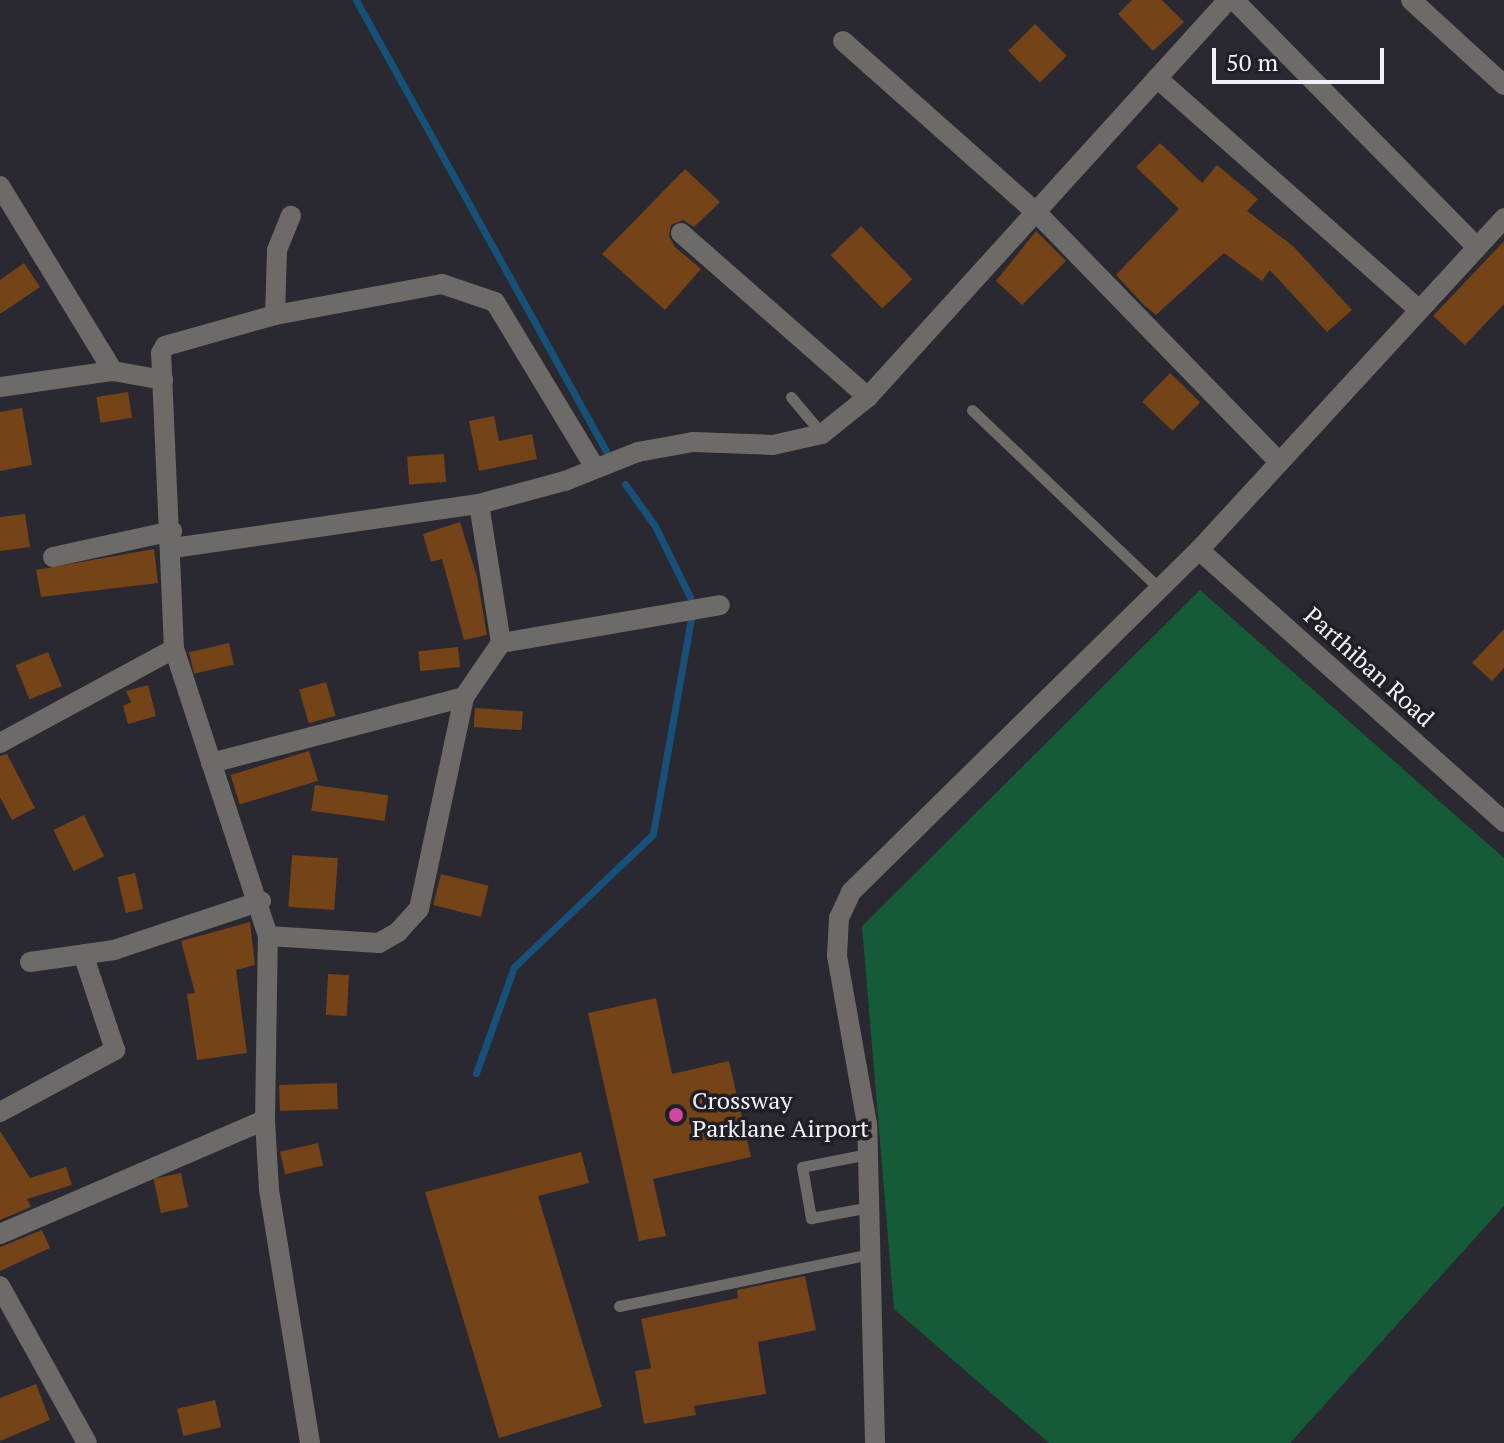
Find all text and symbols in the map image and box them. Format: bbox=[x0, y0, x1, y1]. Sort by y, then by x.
scale bar bbox=[1216, 32, 1388, 82]
text: 50 m bbox=[1226, 46, 1278, 78]
street label: Parthiban Road bbox=[1298, 601, 1440, 733]
place label: Crossway Parklane Airport bbox=[692, 1087, 869, 1143]
marker: Crossway Parklane Airport bbox=[667, 1106, 685, 1124]

